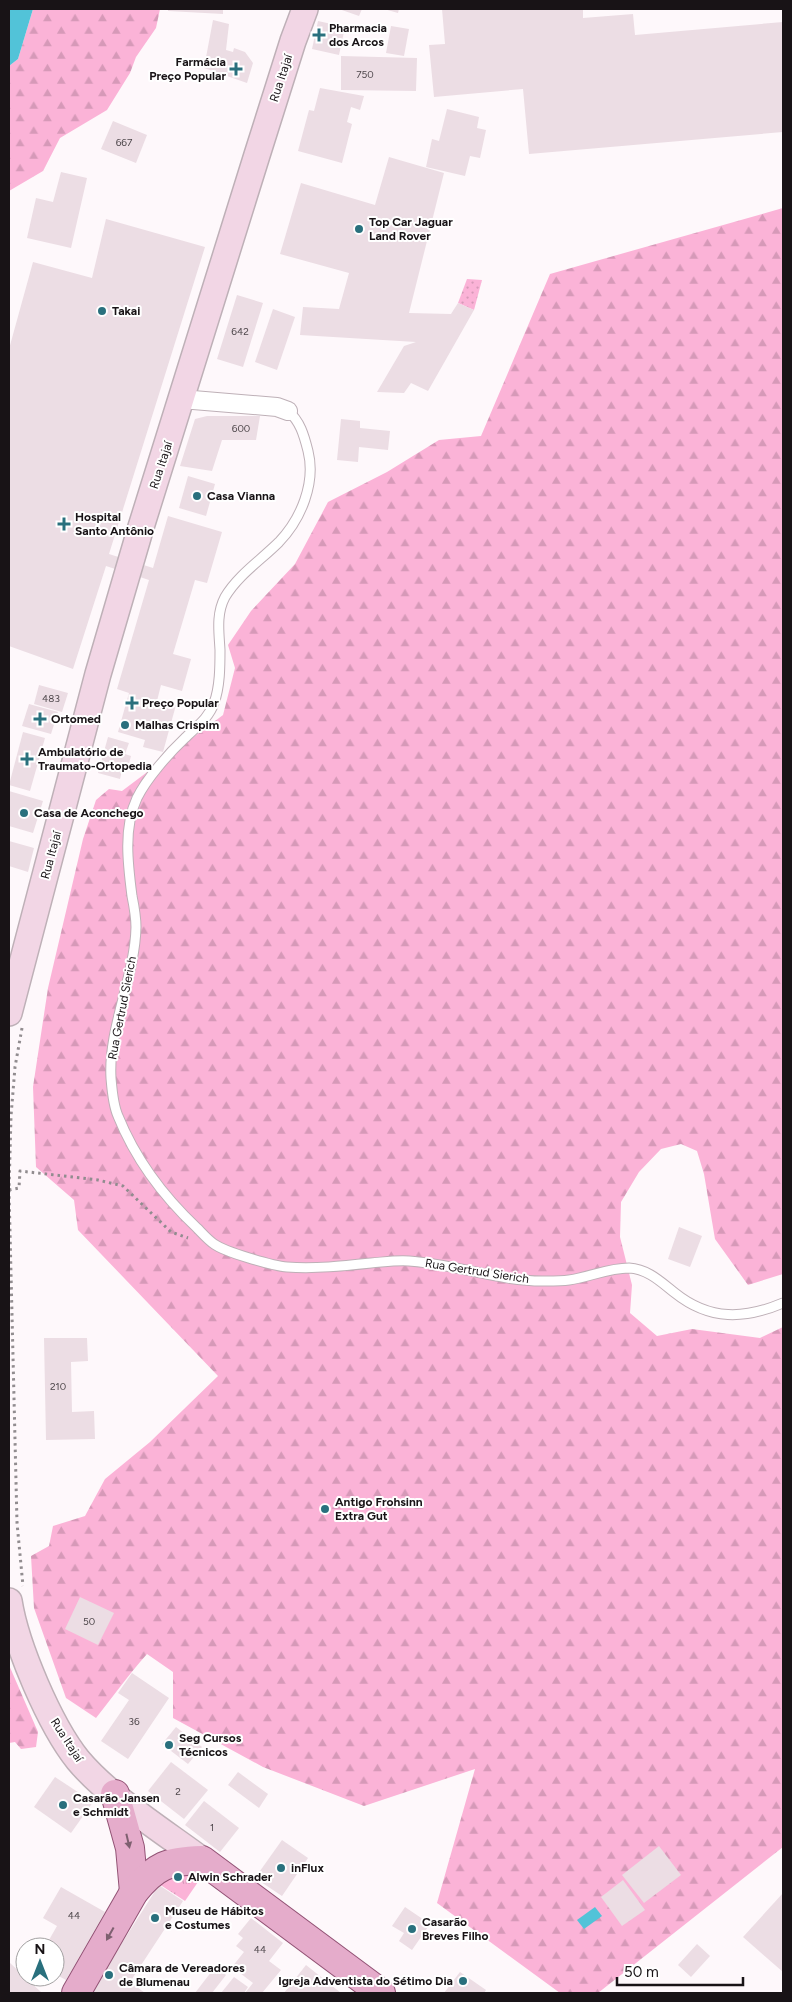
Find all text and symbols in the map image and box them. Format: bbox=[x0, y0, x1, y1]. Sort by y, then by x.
place label: Pharmacia dos Arcos bbox=[329, 21, 387, 49]
marker: Pharmacia dos Arcos bbox=[313, 29, 325, 41]
street label: Rua Itajaí bbox=[267, 51, 296, 104]
place label: Farmácia Preço Popular bbox=[149, 55, 226, 83]
marker: Farmácia Preço Popular bbox=[230, 63, 242, 75]
house number: 750 bbox=[356, 68, 374, 81]
house number: 667 bbox=[116, 136, 133, 149]
place label: Top Car Jaguar Land Rover bbox=[369, 215, 453, 243]
marker: Top Car Jaguar Land Rover bbox=[353, 223, 365, 235]
place label: Takai bbox=[112, 304, 140, 318]
marker: Takai bbox=[96, 305, 108, 317]
house number: 642 bbox=[231, 325, 249, 338]
house number: 600 bbox=[232, 422, 250, 435]
street label: Rua Itajaí bbox=[147, 438, 176, 491]
place label: Casa Vianna bbox=[207, 489, 275, 503]
marker: Casa Vianna bbox=[191, 490, 203, 502]
place label: Hospital Santo Antônio bbox=[75, 510, 154, 538]
marker: Hospital Santo Antônio bbox=[57, 517, 71, 531]
house number: 483 bbox=[42, 692, 60, 705]
place label: Preço Popular bbox=[142, 696, 219, 710]
marker: Preço Popular bbox=[126, 697, 138, 709]
marker: Ortomed bbox=[33, 712, 47, 726]
place label: Ortomed bbox=[51, 712, 101, 726]
place label: Malhas Crispim bbox=[135, 718, 219, 732]
marker: Malhas Crispim bbox=[119, 719, 131, 731]
place label: Ambulatório de Traumato-Ortopedia bbox=[38, 745, 152, 773]
marker: Ambulatório de Traumato-Ortopedia bbox=[20, 752, 34, 766]
place label: Casa de Aconchego bbox=[34, 806, 144, 820]
marker: Casa de Aconchego bbox=[18, 807, 30, 819]
street label: Rua Itajaí bbox=[38, 828, 64, 881]
street label: Rua Gertrud Sierich bbox=[105, 955, 139, 1061]
street label: Rua Gertrud Sierich bbox=[424, 1256, 530, 1286]
house number: 210 bbox=[50, 1380, 66, 1393]
place label: Antigo Frohsinn Extra Gut bbox=[335, 1495, 423, 1523]
marker: Antigo Frohsinn Extra Gut bbox=[319, 1503, 331, 1515]
house number: 50 bbox=[83, 1615, 95, 1628]
house number: 36 bbox=[128, 1715, 140, 1728]
street label: Rua Itajaí bbox=[48, 1716, 87, 1766]
place label: Seg Cursos Técnicos bbox=[179, 1731, 242, 1759]
marker: Seg Cursos Técnicos bbox=[163, 1739, 175, 1751]
house number: 2 bbox=[175, 1785, 181, 1798]
place label: Casarão Jansen e Schmidt bbox=[73, 1791, 160, 1819]
marker: Casarão Jansen e Schmidt bbox=[57, 1799, 69, 1811]
house number: 1 bbox=[210, 1821, 214, 1834]
one-way arrow bbox=[124, 1834, 132, 1849]
place label: inFlux bbox=[291, 1861, 324, 1875]
marker: inFlux bbox=[275, 1862, 287, 1874]
place label: Alwin Schrader bbox=[188, 1870, 273, 1884]
marker: Alwin Schrader bbox=[172, 1871, 184, 1883]
place label: Museu de Hábitos e Costumes bbox=[165, 1904, 264, 1932]
house number: 44 bbox=[68, 1909, 80, 1922]
marker: Museu de Hábitos e Costumes bbox=[149, 1912, 161, 1924]
place label: Casarão Breves Filho bbox=[422, 1915, 488, 1943]
marker: Casarão Breves Filho bbox=[406, 1923, 418, 1935]
one-way arrow bbox=[106, 1928, 115, 1941]
north arrow bbox=[15, 1937, 65, 1987]
text: N bbox=[35, 1941, 45, 1958]
house number: 44 bbox=[254, 1943, 266, 1956]
scale bar bbox=[617, 1954, 743, 1986]
place label: Câmara de Vereadores de Blumenau bbox=[119, 1961, 245, 1989]
text: 50 m bbox=[624, 1963, 659, 1981]
marker: Câmara de Vereadores de Blumenau bbox=[103, 1969, 115, 1981]
place label: Igreja Adventista do Sétimo Dia bbox=[278, 1974, 453, 1988]
marker: Igreja Adventista do Sétimo Dia bbox=[457, 1975, 469, 1987]

